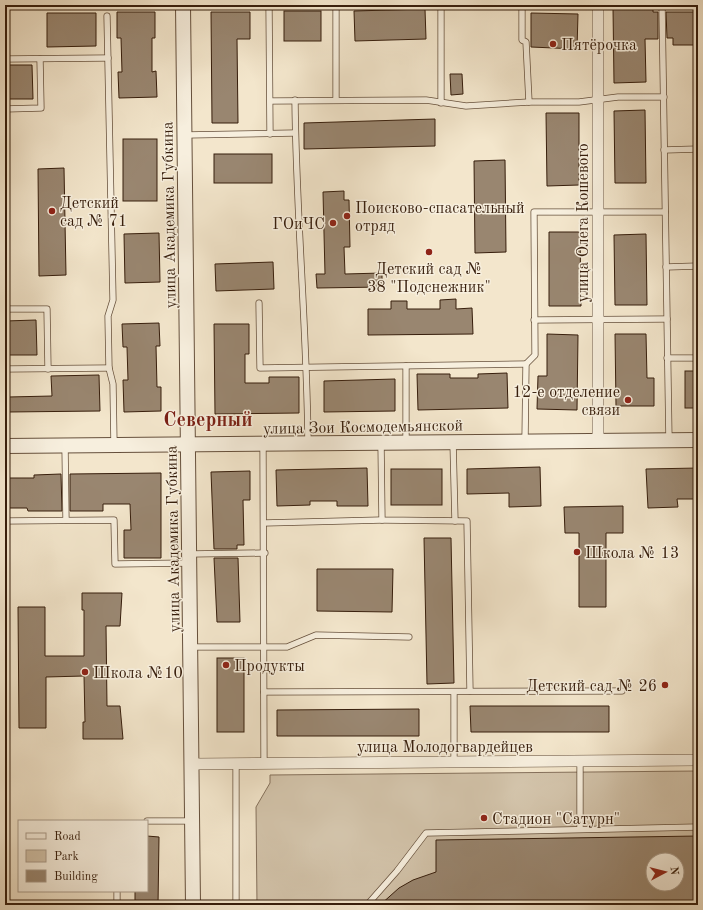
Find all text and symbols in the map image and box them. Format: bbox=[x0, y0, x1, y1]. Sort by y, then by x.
place label: Пятёрочка bbox=[561, 38, 637, 54]
marker: Пятёрочка bbox=[548, 39, 558, 49]
street label: улица Академика Губкина bbox=[160, 121, 180, 309]
street label: улица Олега Кошевого bbox=[576, 143, 592, 303]
place label: Детский сад № 71 bbox=[60, 196, 127, 230]
place label: Поисково-спасательный отряд bbox=[355, 201, 525, 235]
marker: Детский сад № 71 bbox=[47, 206, 57, 216]
marker: Поисково-спасательный отряд bbox=[342, 211, 352, 221]
place label: ГОиЧС bbox=[272, 217, 325, 233]
marker: ГОиЧС bbox=[328, 218, 338, 228]
marker: Детский сад № 38 "Подснежник" bbox=[424, 247, 434, 257]
place label: Детский сад № 38 "Подснежник" bbox=[367, 262, 491, 296]
place label: 12-е отделение связи bbox=[513, 385, 620, 419]
marker: 12-е отделение связи bbox=[623, 395, 633, 405]
district label: Северный bbox=[163, 411, 253, 431]
street label: улица Зои Космодемьянской bbox=[263, 418, 463, 438]
street label: улица Академика Губкина bbox=[164, 445, 184, 633]
place label: Школа № 13 bbox=[585, 546, 679, 562]
marker: Школа № 13 bbox=[572, 547, 582, 557]
place label: Продукты bbox=[234, 659, 305, 675]
marker: Продукты bbox=[221, 660, 231, 670]
place label: Школа №10 bbox=[93, 666, 183, 682]
marker: Школа №10 bbox=[80, 667, 90, 677]
place label: Детский сад № 26 bbox=[526, 679, 657, 695]
marker: Детский сад № 26 bbox=[660, 680, 670, 690]
street label: улица Молодогвардейцев bbox=[357, 740, 533, 756]
place label: Стадион "Сатурн" bbox=[492, 812, 620, 828]
marker: Стадион "Сатурн" bbox=[479, 813, 489, 823]
legend bbox=[18, 820, 148, 892]
text: Road bbox=[54, 831, 81, 843]
text: Park bbox=[54, 851, 79, 863]
north arrow bbox=[645, 852, 685, 892]
text: N bbox=[667, 866, 679, 876]
text: Building bbox=[54, 871, 98, 883]

